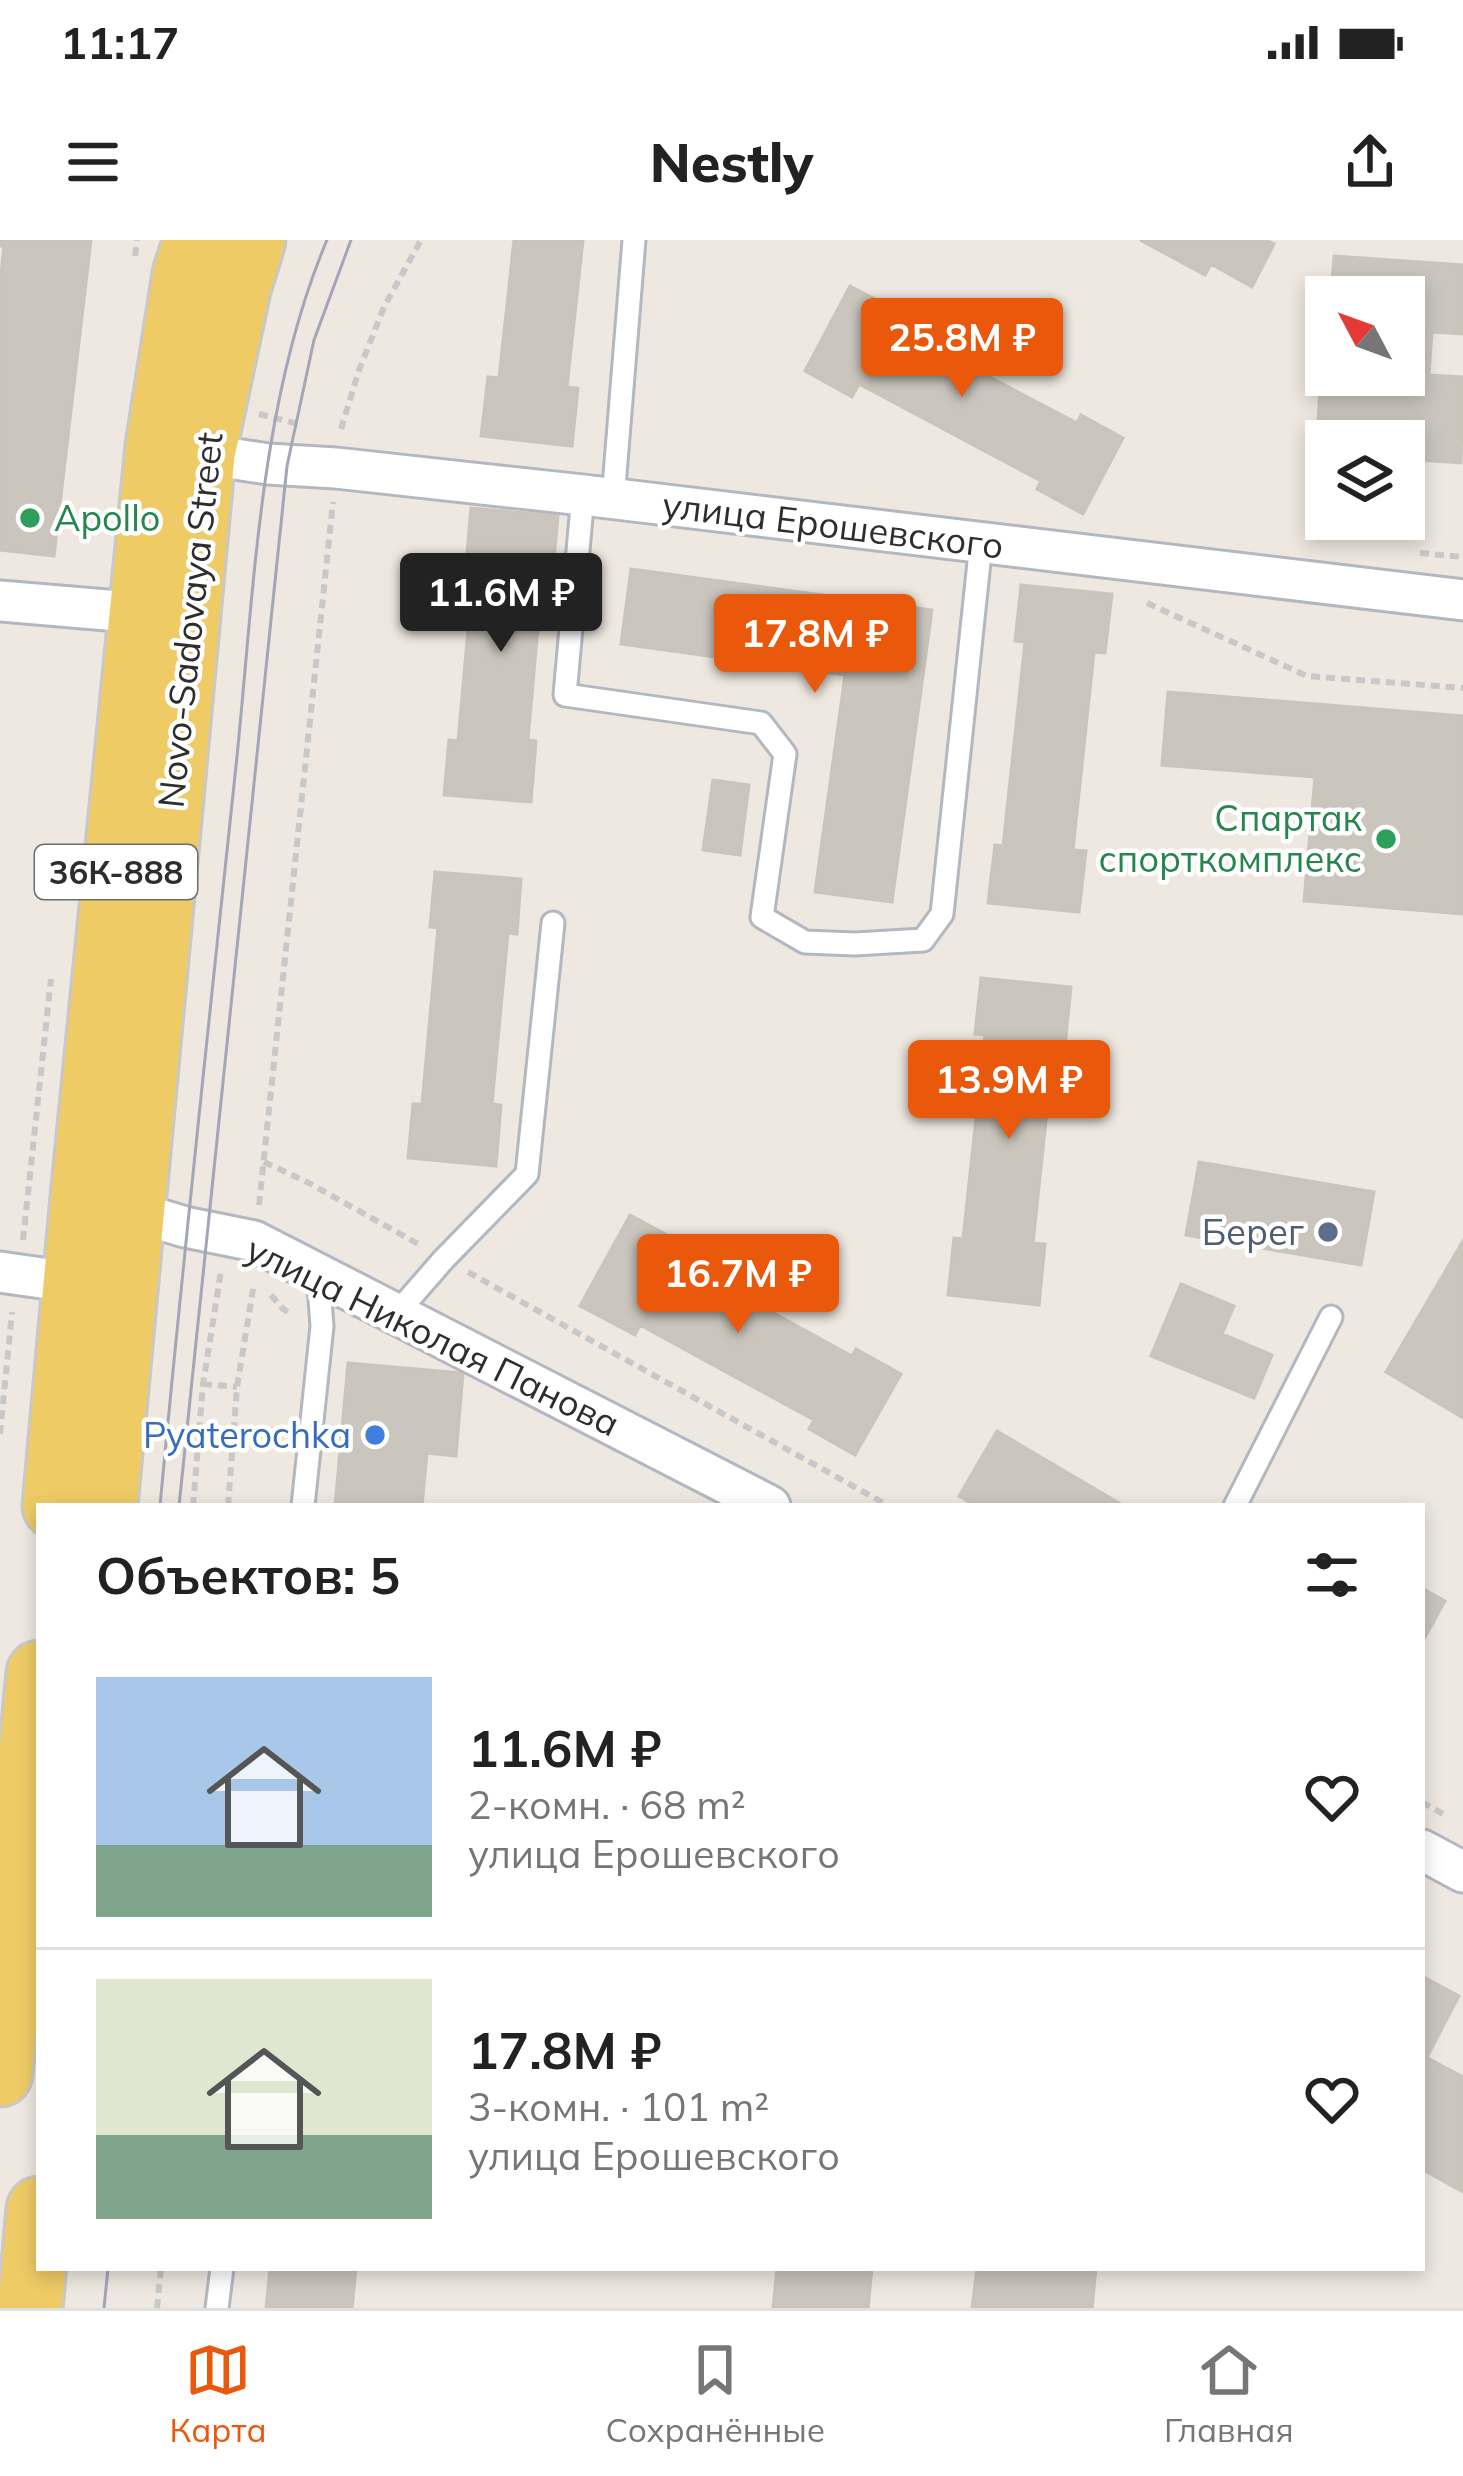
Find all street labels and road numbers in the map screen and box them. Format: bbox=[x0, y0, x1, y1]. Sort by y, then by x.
street label: Novo-Sadovaya Street bbox=[147, 430, 232, 810]
street label: улица Ерошевского bbox=[660, 481, 1006, 568]
road number: 36К-888 bbox=[35, 845, 197, 899]
street label: улица Николая Панова bbox=[239, 1226, 627, 1446]

